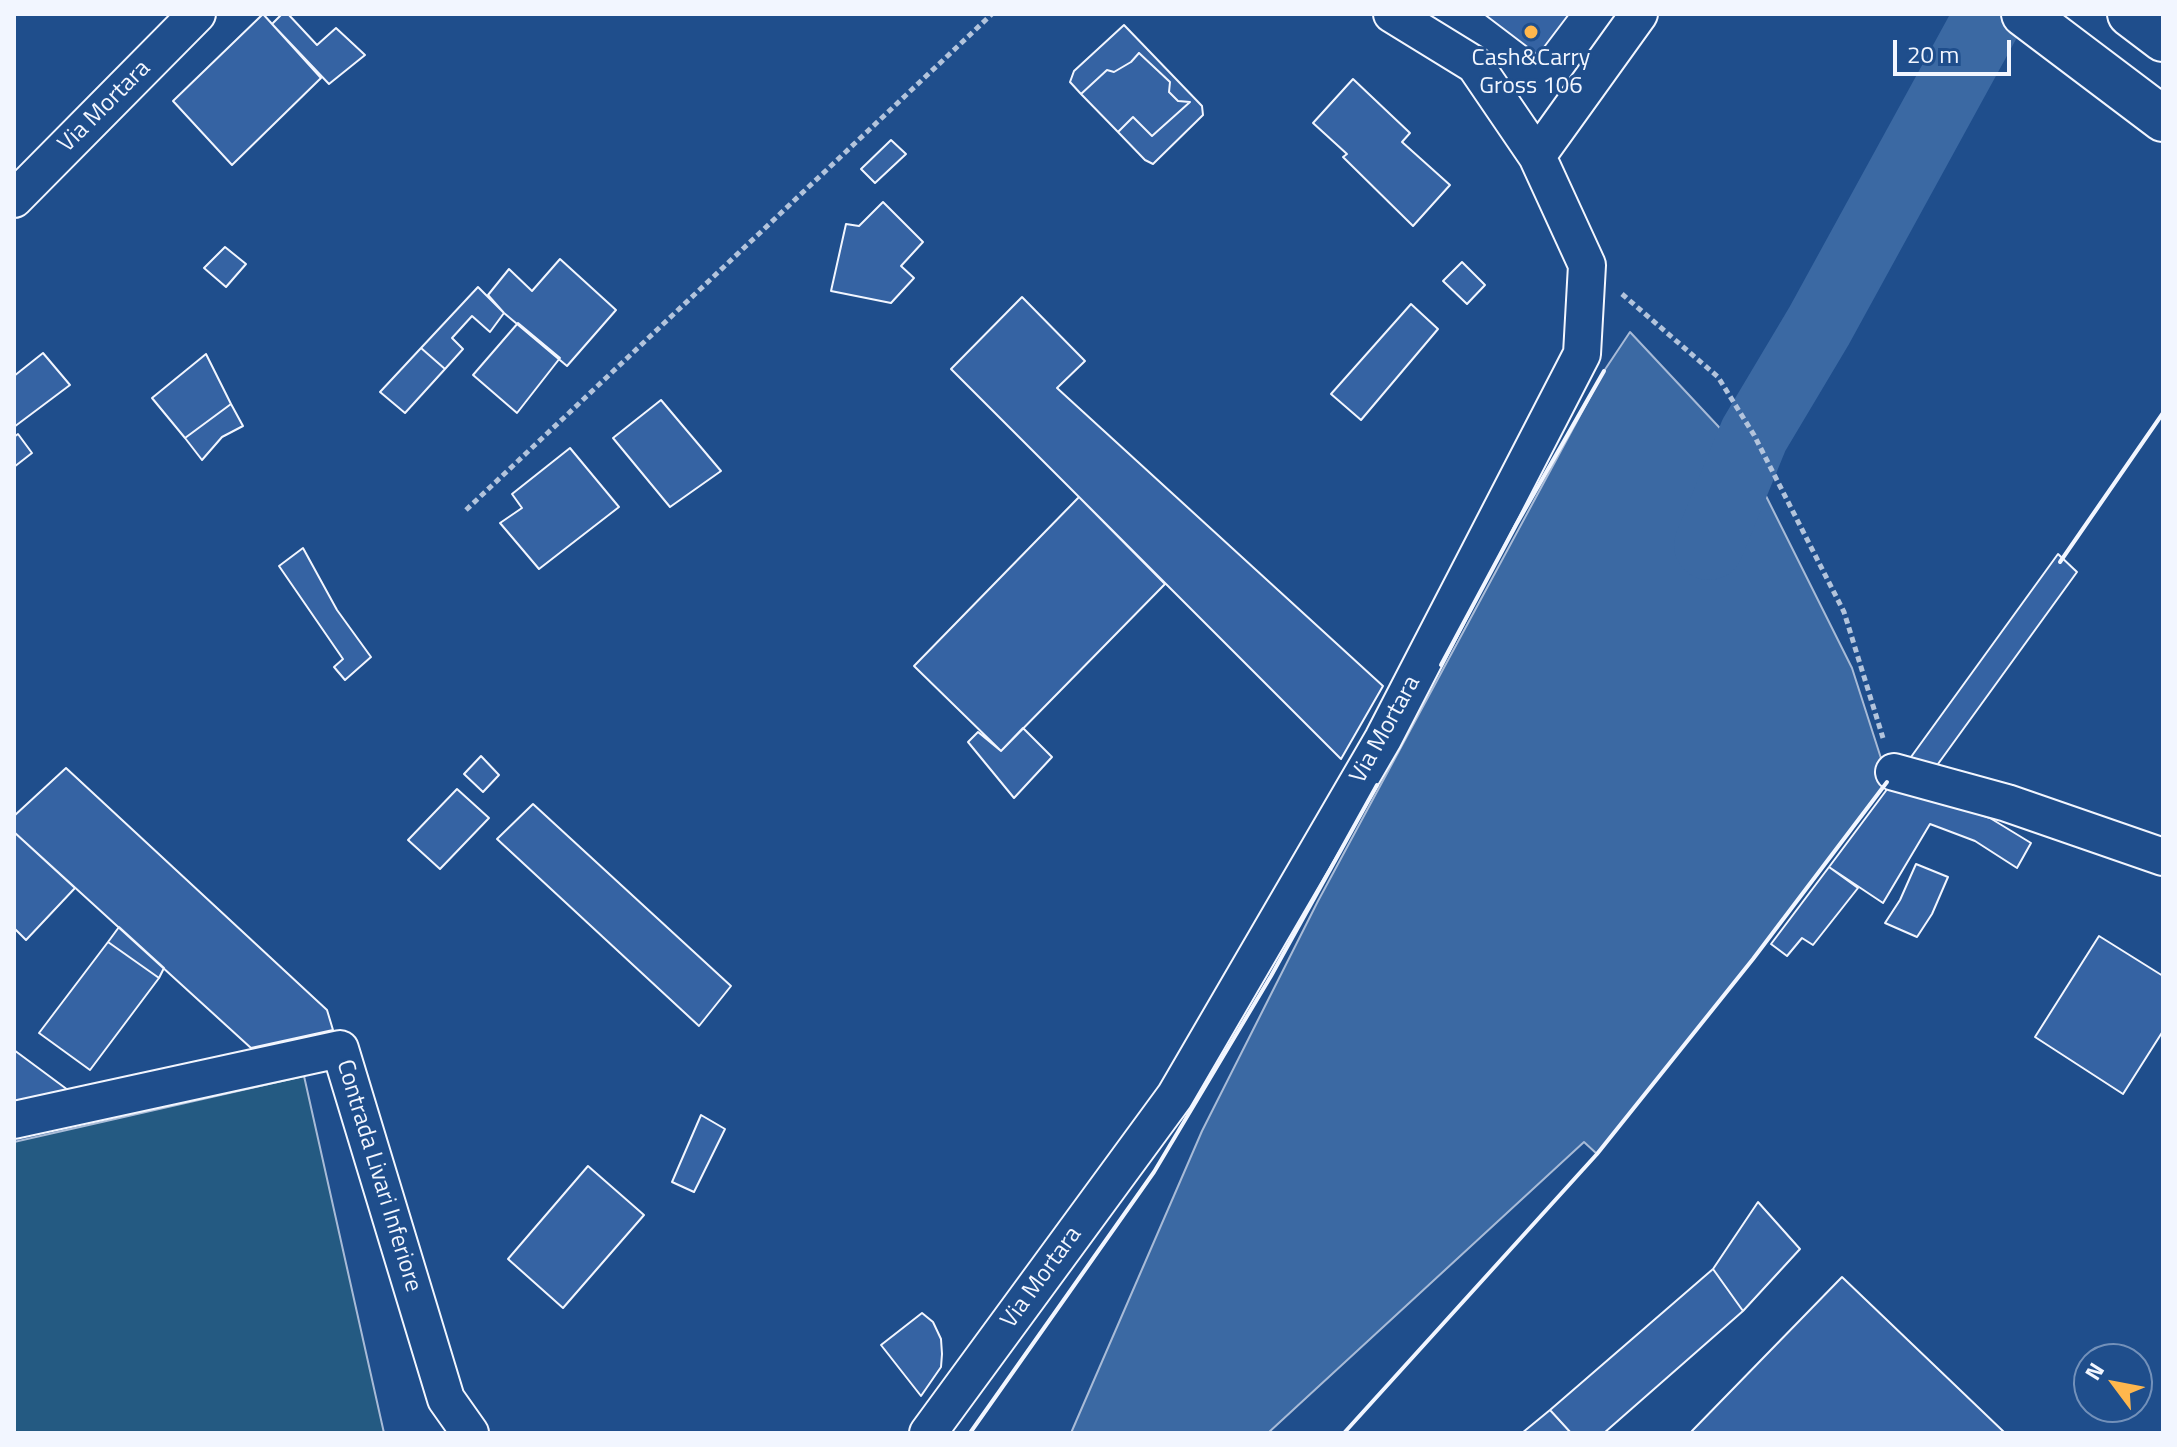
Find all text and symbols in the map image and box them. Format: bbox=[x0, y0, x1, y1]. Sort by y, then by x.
marker: Cash&Carry Gross 106 bbox=[1522, 23, 1540, 41]
scale bar bbox=[1897, 24, 2015, 74]
text: 20 m bbox=[1907, 36, 1959, 72]
place label: Cash&Carry Gross 106 bbox=[1472, 45, 1590, 101]
street label: Via Mortara bbox=[53, 55, 157, 159]
street label: Via Mortara bbox=[1345, 671, 1427, 789]
street label: Contrada Livari Inferiore bbox=[329, 1057, 427, 1295]
street label: Via Mortara bbox=[996, 1222, 1088, 1334]
north arrow bbox=[2073, 1343, 2153, 1423]
text: N bbox=[2076, 1356, 2113, 1387]

